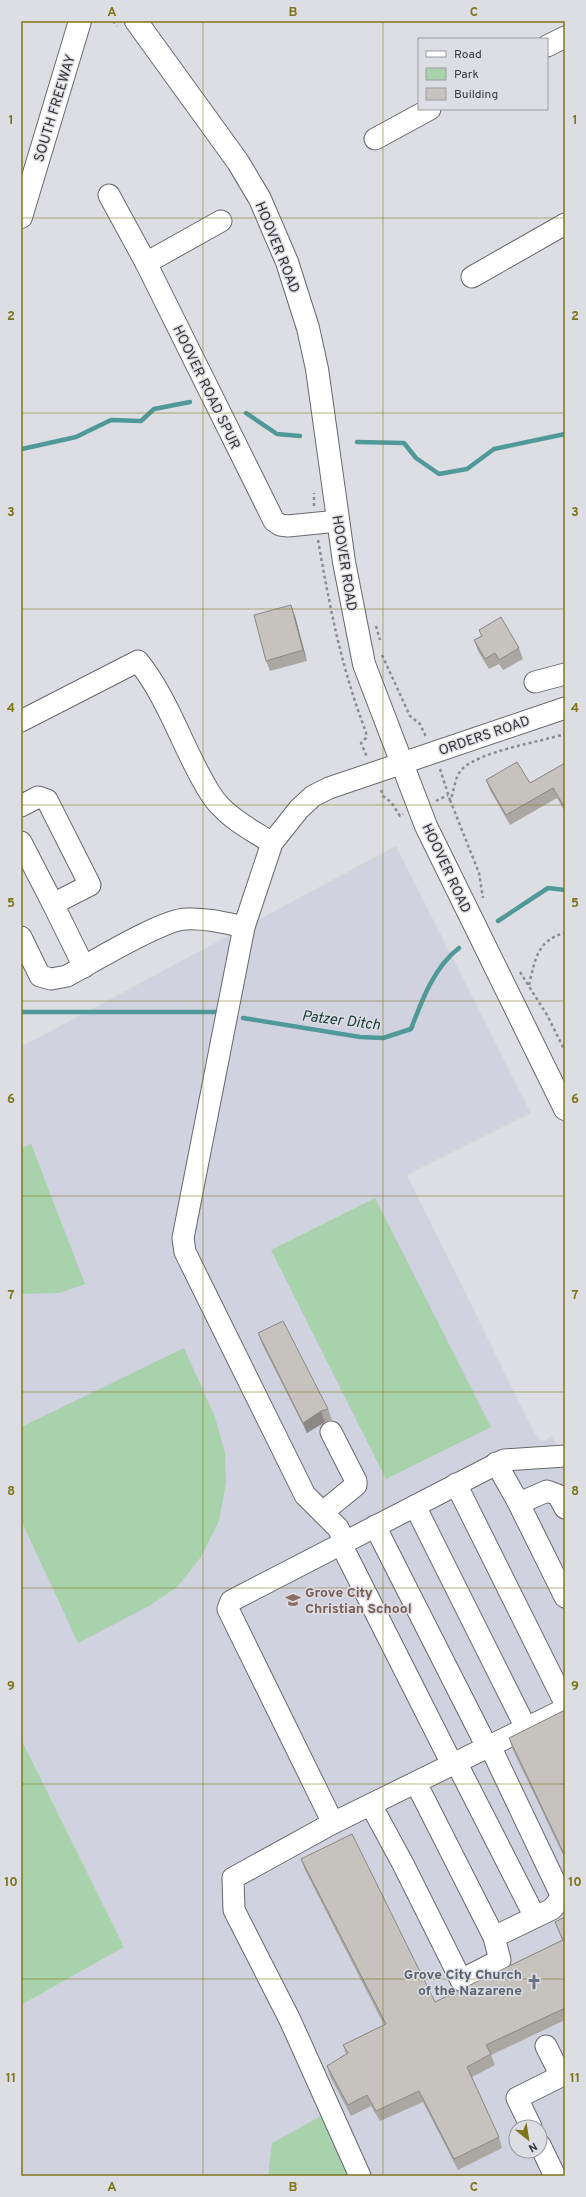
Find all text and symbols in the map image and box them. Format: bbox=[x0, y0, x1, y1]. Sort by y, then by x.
text: A bbox=[107, 5, 117, 21]
text: B bbox=[289, 5, 298, 21]
text: C bbox=[470, 5, 478, 21]
legend bbox=[418, 38, 548, 110]
text: Road bbox=[454, 47, 482, 63]
street label: SOUTH FREEWAY bbox=[31, 53, 80, 164]
text: Park bbox=[454, 67, 479, 83]
text: Building bbox=[454, 87, 498, 103]
text: 1 bbox=[8, 113, 14, 129]
text: 1 bbox=[572, 113, 578, 129]
street label: HOOVER ROAD bbox=[251, 199, 303, 296]
text: 2 bbox=[7, 309, 15, 325]
text: 2 bbox=[571, 309, 579, 325]
street label: HOOVER ROAD SPUR bbox=[168, 323, 243, 453]
text: 3 bbox=[7, 505, 15, 521]
text: 3 bbox=[571, 505, 579, 521]
street label: HOOVER ROAD bbox=[328, 514, 359, 612]
text: 4 bbox=[7, 701, 15, 717]
text: 4 bbox=[571, 701, 579, 717]
street label: ORDERS ROAD bbox=[436, 713, 532, 760]
street label: HOOVER ROAD bbox=[417, 821, 474, 916]
text: 5 bbox=[7, 896, 15, 912]
text: 5 bbox=[571, 896, 579, 912]
water label: Patzer Ditch bbox=[301, 1007, 381, 1036]
text: 6 bbox=[7, 1092, 15, 1108]
text: 6 bbox=[571, 1092, 579, 1108]
text: 7 bbox=[8, 1288, 15, 1304]
text: 7 bbox=[572, 1288, 579, 1304]
text: 8 bbox=[7, 1484, 15, 1500]
text: 8 bbox=[571, 1484, 579, 1500]
place label: Grove City Christian School bbox=[305, 1585, 412, 1618]
school or university icon: Grove City Christian School bbox=[284, 1591, 302, 1609]
text: 9 bbox=[7, 1679, 15, 1695]
text: 9 bbox=[571, 1679, 579, 1695]
text: 10 bbox=[4, 1875, 18, 1891]
text: 10 bbox=[568, 1875, 582, 1891]
place label: Grove City Church of the Nazarene bbox=[404, 1967, 522, 2000]
church icon: Grove City Church of the Nazarene bbox=[525, 1973, 543, 1991]
text: 11 bbox=[6, 2071, 16, 2087]
text: 11 bbox=[570, 2071, 580, 2087]
north arrow bbox=[508, 2119, 548, 2159]
text: N bbox=[526, 2139, 539, 2155]
text: A bbox=[107, 2180, 117, 2196]
text: B bbox=[289, 2180, 298, 2196]
text: C bbox=[470, 2180, 478, 2196]

